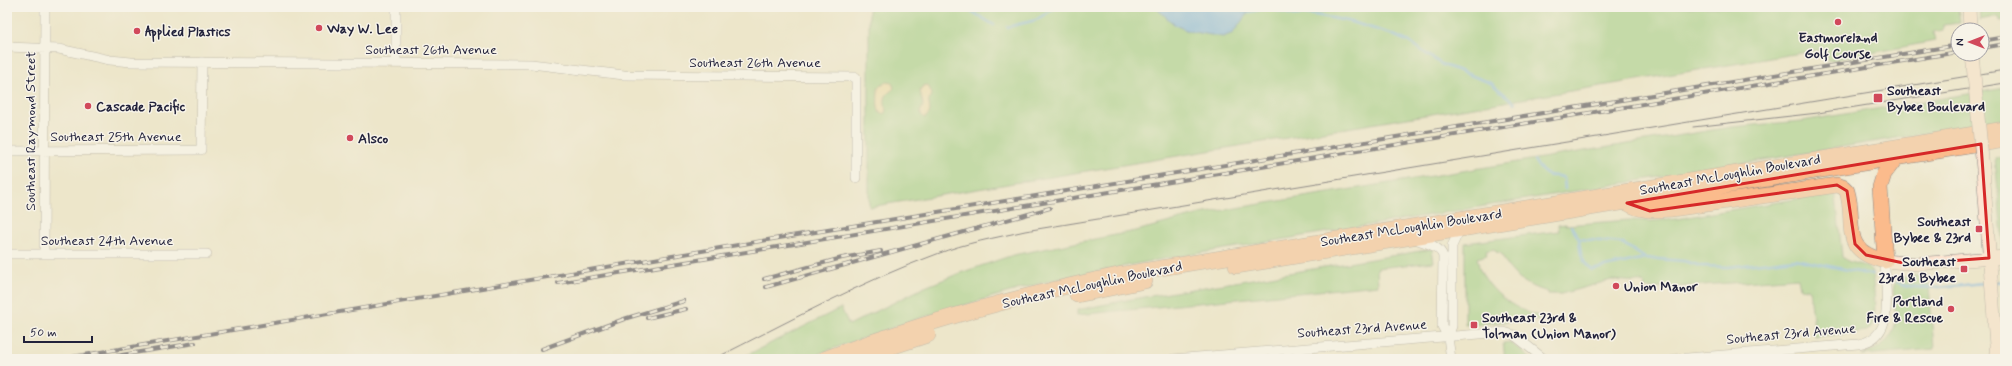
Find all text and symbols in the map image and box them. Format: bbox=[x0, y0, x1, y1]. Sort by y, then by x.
marker: Eastmoreland Golf Course bbox=[1833, 17, 1843, 27]
place label: Way W. Lee bbox=[326, 20, 398, 38]
north arrow bbox=[1950, 22, 1990, 62]
place label: Applied Plastics bbox=[145, 23, 231, 43]
marker: Way W. Lee bbox=[314, 23, 324, 33]
marker: Applied Plastics bbox=[132, 26, 142, 36]
place label: Eastmoreland Golf Course bbox=[1798, 29, 1878, 63]
text: N bbox=[1954, 38, 1968, 46]
street label: Southeast 26th Avenue bbox=[365, 41, 497, 59]
street label: Southeast Raymond Street bbox=[22, 51, 40, 211]
street label: Southeast 26th Avenue bbox=[689, 54, 821, 72]
place label: Southeast Bybee Boulevard bbox=[1887, 82, 1985, 116]
marker: Southeast Bybee Boulevard bbox=[1872, 92, 1884, 104]
place label: Cascade Pacific bbox=[96, 98, 185, 116]
marker: Cascade Pacific bbox=[83, 101, 93, 111]
street label: Southeast 25th Avenue bbox=[50, 128, 182, 146]
place label: Alsco bbox=[358, 130, 388, 148]
marker: Alsco bbox=[345, 133, 355, 143]
street label: Southeast McLoughlin Boulevard bbox=[1638, 150, 1822, 200]
street label: Southeast McLoughlin Boulevard bbox=[1319, 205, 1503, 251]
place label: Southeast Bybee & 23rd bbox=[1894, 213, 1971, 247]
marker: Southeast Bybee & 23rd bbox=[1974, 224, 1984, 234]
street label: Southeast 24th Avenue bbox=[41, 232, 173, 250]
place label: Southeast 23rd & Bybee bbox=[1879, 253, 1956, 287]
street label: Southeast McLoughlin Boulevard bbox=[1001, 257, 1184, 313]
marker: Southeast 23rd & Bybee bbox=[1959, 264, 1969, 274]
place label: Union Manor bbox=[1624, 278, 1699, 296]
marker: Union Manor bbox=[1611, 281, 1621, 291]
place label: Portland Fire & Rescue bbox=[1867, 293, 1943, 327]
marker: Portland Fire & Rescue bbox=[1946, 304, 1956, 314]
place label: Southeast 23rd & Tolman (Union Manor) bbox=[1482, 309, 1616, 343]
street label: Southeast 23rd Avenue bbox=[1297, 315, 1428, 343]
scale bar bbox=[24, 318, 92, 344]
street label: Southeast 23rd Avenue bbox=[1726, 319, 1857, 349]
marker: Southeast 23rd & Tolman (Union Manor) bbox=[1469, 320, 1479, 330]
text: 50 m bbox=[30, 325, 57, 341]

